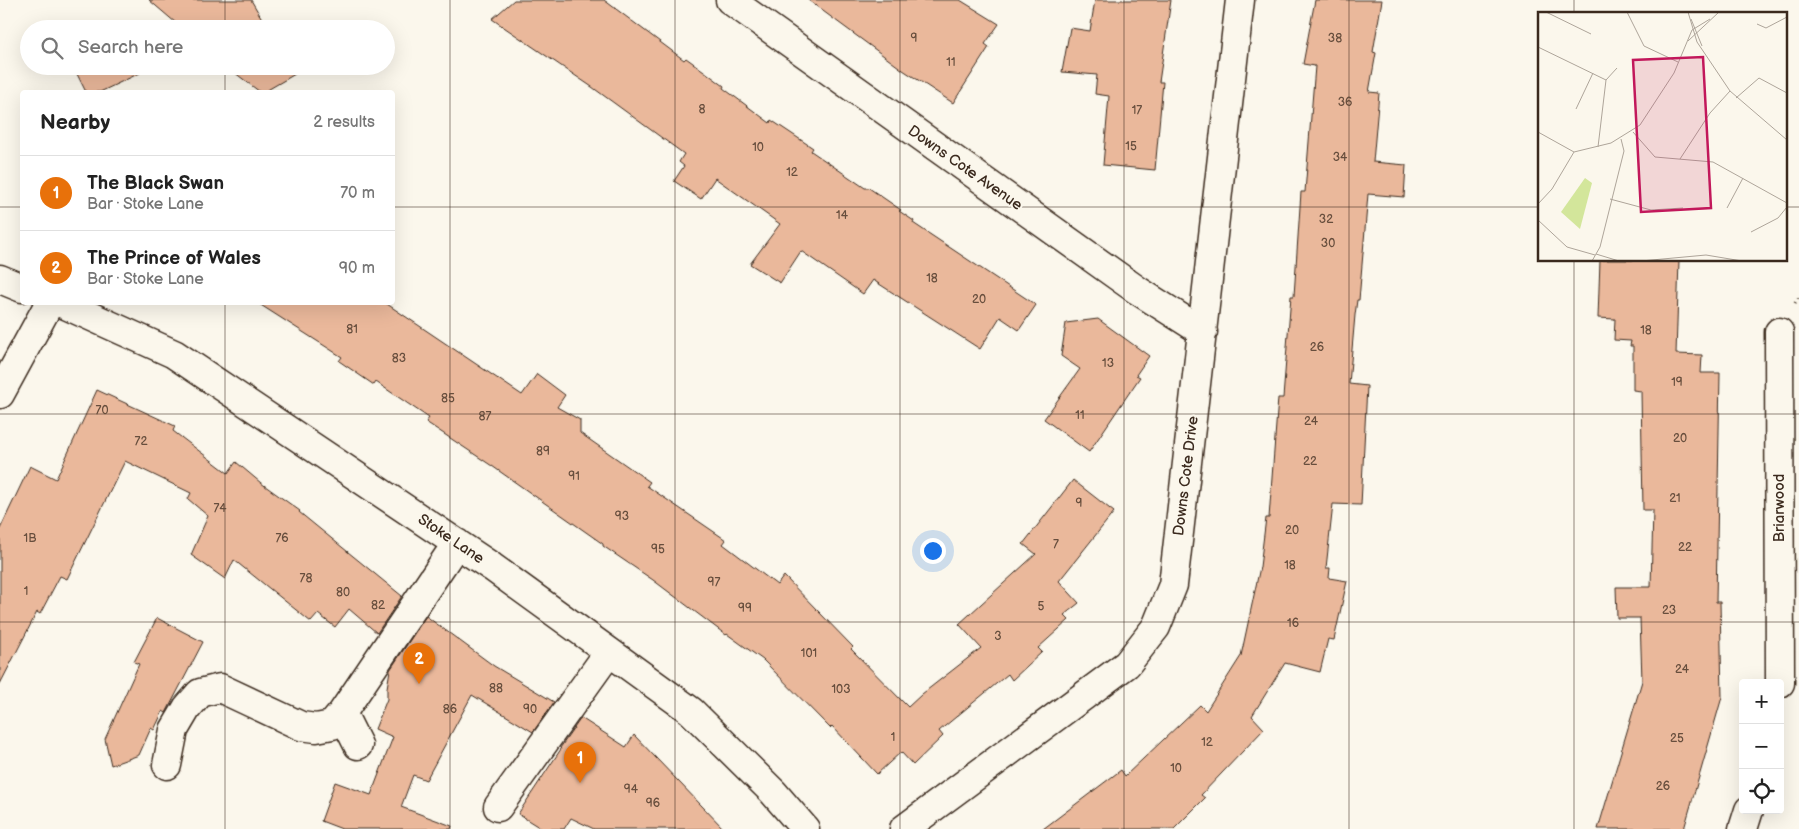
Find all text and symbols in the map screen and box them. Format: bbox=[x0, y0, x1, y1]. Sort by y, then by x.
inset map bbox=[1538, 12, 1786, 261]
search box bbox=[20, 20, 395, 75]
house number: 9 bbox=[911, 31, 918, 46]
house number: 38 bbox=[1328, 31, 1342, 46]
icon: search bbox=[38, 34, 66, 62]
text: Search here bbox=[78, 36, 183, 59]
house number: 11 bbox=[946, 55, 956, 70]
house number: 36 bbox=[1338, 95, 1352, 110]
house number: 8 bbox=[699, 102, 706, 117]
house number: 17 bbox=[1132, 103, 1142, 118]
text: Nearby bbox=[40, 110, 110, 135]
text: 2 results bbox=[313, 113, 375, 132]
street label: Downs Cote Avenue bbox=[904, 121, 1026, 215]
house number: 15 bbox=[1125, 139, 1137, 154]
house number: 10 bbox=[752, 140, 764, 155]
house number: 34 bbox=[1333, 150, 1348, 165]
house number: 12 bbox=[786, 165, 798, 180]
text: The Black Swan bbox=[87, 172, 224, 195]
text: 1 bbox=[53, 184, 59, 203]
text: 70 m bbox=[340, 184, 375, 203]
text: Bar · Stoke Lane bbox=[87, 195, 204, 214]
house number: 14 bbox=[836, 208, 849, 223]
house number: 32 bbox=[1319, 212, 1333, 227]
house number: 30 bbox=[1321, 236, 1335, 251]
text: The Prince of Wales bbox=[87, 247, 261, 270]
text: 2 bbox=[51, 259, 61, 278]
text: 90 m bbox=[339, 259, 375, 278]
text: Bar · Stoke Lane bbox=[87, 270, 204, 289]
house number: 18 bbox=[926, 271, 938, 286]
house number: 20 bbox=[972, 292, 986, 307]
house number: 81 bbox=[346, 322, 358, 337]
house number: 18 bbox=[1640, 323, 1652, 338]
house number: 26 bbox=[1310, 340, 1324, 355]
house number: 83 bbox=[392, 351, 406, 366]
house number: 13 bbox=[1102, 356, 1114, 371]
house number: 19 bbox=[1671, 375, 1683, 390]
house number: 85 bbox=[441, 391, 455, 406]
house number: 70 bbox=[96, 403, 108, 418]
house number: 11 bbox=[1075, 408, 1085, 423]
house number: 87 bbox=[479, 409, 492, 424]
house number: 24 bbox=[1304, 414, 1319, 429]
street label: Downs Cote Drive bbox=[1169, 415, 1203, 537]
house number: 20 bbox=[1673, 431, 1687, 446]
house number: 72 bbox=[135, 434, 147, 449]
house number: 89 bbox=[536, 444, 550, 459]
house number: 22 bbox=[1303, 454, 1317, 469]
house number: 91 bbox=[568, 469, 580, 484]
street label: Briarwood bbox=[1770, 474, 1789, 542]
house number: 21 bbox=[1669, 491, 1681, 506]
house number: 9 bbox=[1076, 496, 1083, 511]
house number: 74 bbox=[213, 501, 227, 516]
house number: 93 bbox=[615, 509, 629, 524]
street label: Stoke Lane bbox=[414, 510, 488, 568]
house number: 20 bbox=[1285, 523, 1299, 538]
house number: 1B bbox=[24, 531, 36, 546]
house number: 76 bbox=[275, 531, 289, 546]
house number: 7 bbox=[1053, 537, 1059, 552]
your location bbox=[920, 538, 946, 564]
house number: 22 bbox=[1678, 540, 1692, 555]
house number: 95 bbox=[651, 542, 665, 557]
house number: 18 bbox=[1284, 558, 1296, 573]
house number: 78 bbox=[300, 571, 312, 586]
house number: 97 bbox=[708, 575, 721, 590]
house number: 1 bbox=[24, 584, 28, 599]
house number: 80 bbox=[336, 585, 350, 600]
house number: 82 bbox=[371, 598, 385, 613]
house number: 5 bbox=[1038, 599, 1045, 614]
house number: 99 bbox=[738, 601, 752, 616]
house number: 23 bbox=[1662, 603, 1676, 618]
house number: 16 bbox=[1287, 616, 1299, 631]
house number: 3 bbox=[994, 629, 1002, 644]
pin: 2 bbox=[403, 643, 435, 684]
house number: 101 bbox=[801, 646, 817, 661]
house number: 24 bbox=[1675, 662, 1690, 677]
map controls bbox=[1739, 679, 1784, 814]
button: + bbox=[1739, 679, 1784, 724]
house number: 88 bbox=[489, 681, 503, 696]
house number: 103 bbox=[831, 682, 851, 697]
house number: 86 bbox=[443, 702, 457, 717]
house number: 90 bbox=[523, 702, 537, 717]
button: − bbox=[1739, 724, 1784, 769]
house number: 1 bbox=[891, 730, 895, 745]
house number: 25 bbox=[1670, 731, 1684, 746]
house number: 12 bbox=[1201, 735, 1213, 750]
pin: 1 bbox=[564, 742, 596, 783]
house number: 10 bbox=[1170, 761, 1182, 776]
button: locate bbox=[1739, 769, 1784, 814]
house number: 26 bbox=[1656, 779, 1670, 794]
house number: 94 bbox=[624, 782, 639, 797]
house number: 96 bbox=[646, 796, 660, 811]

